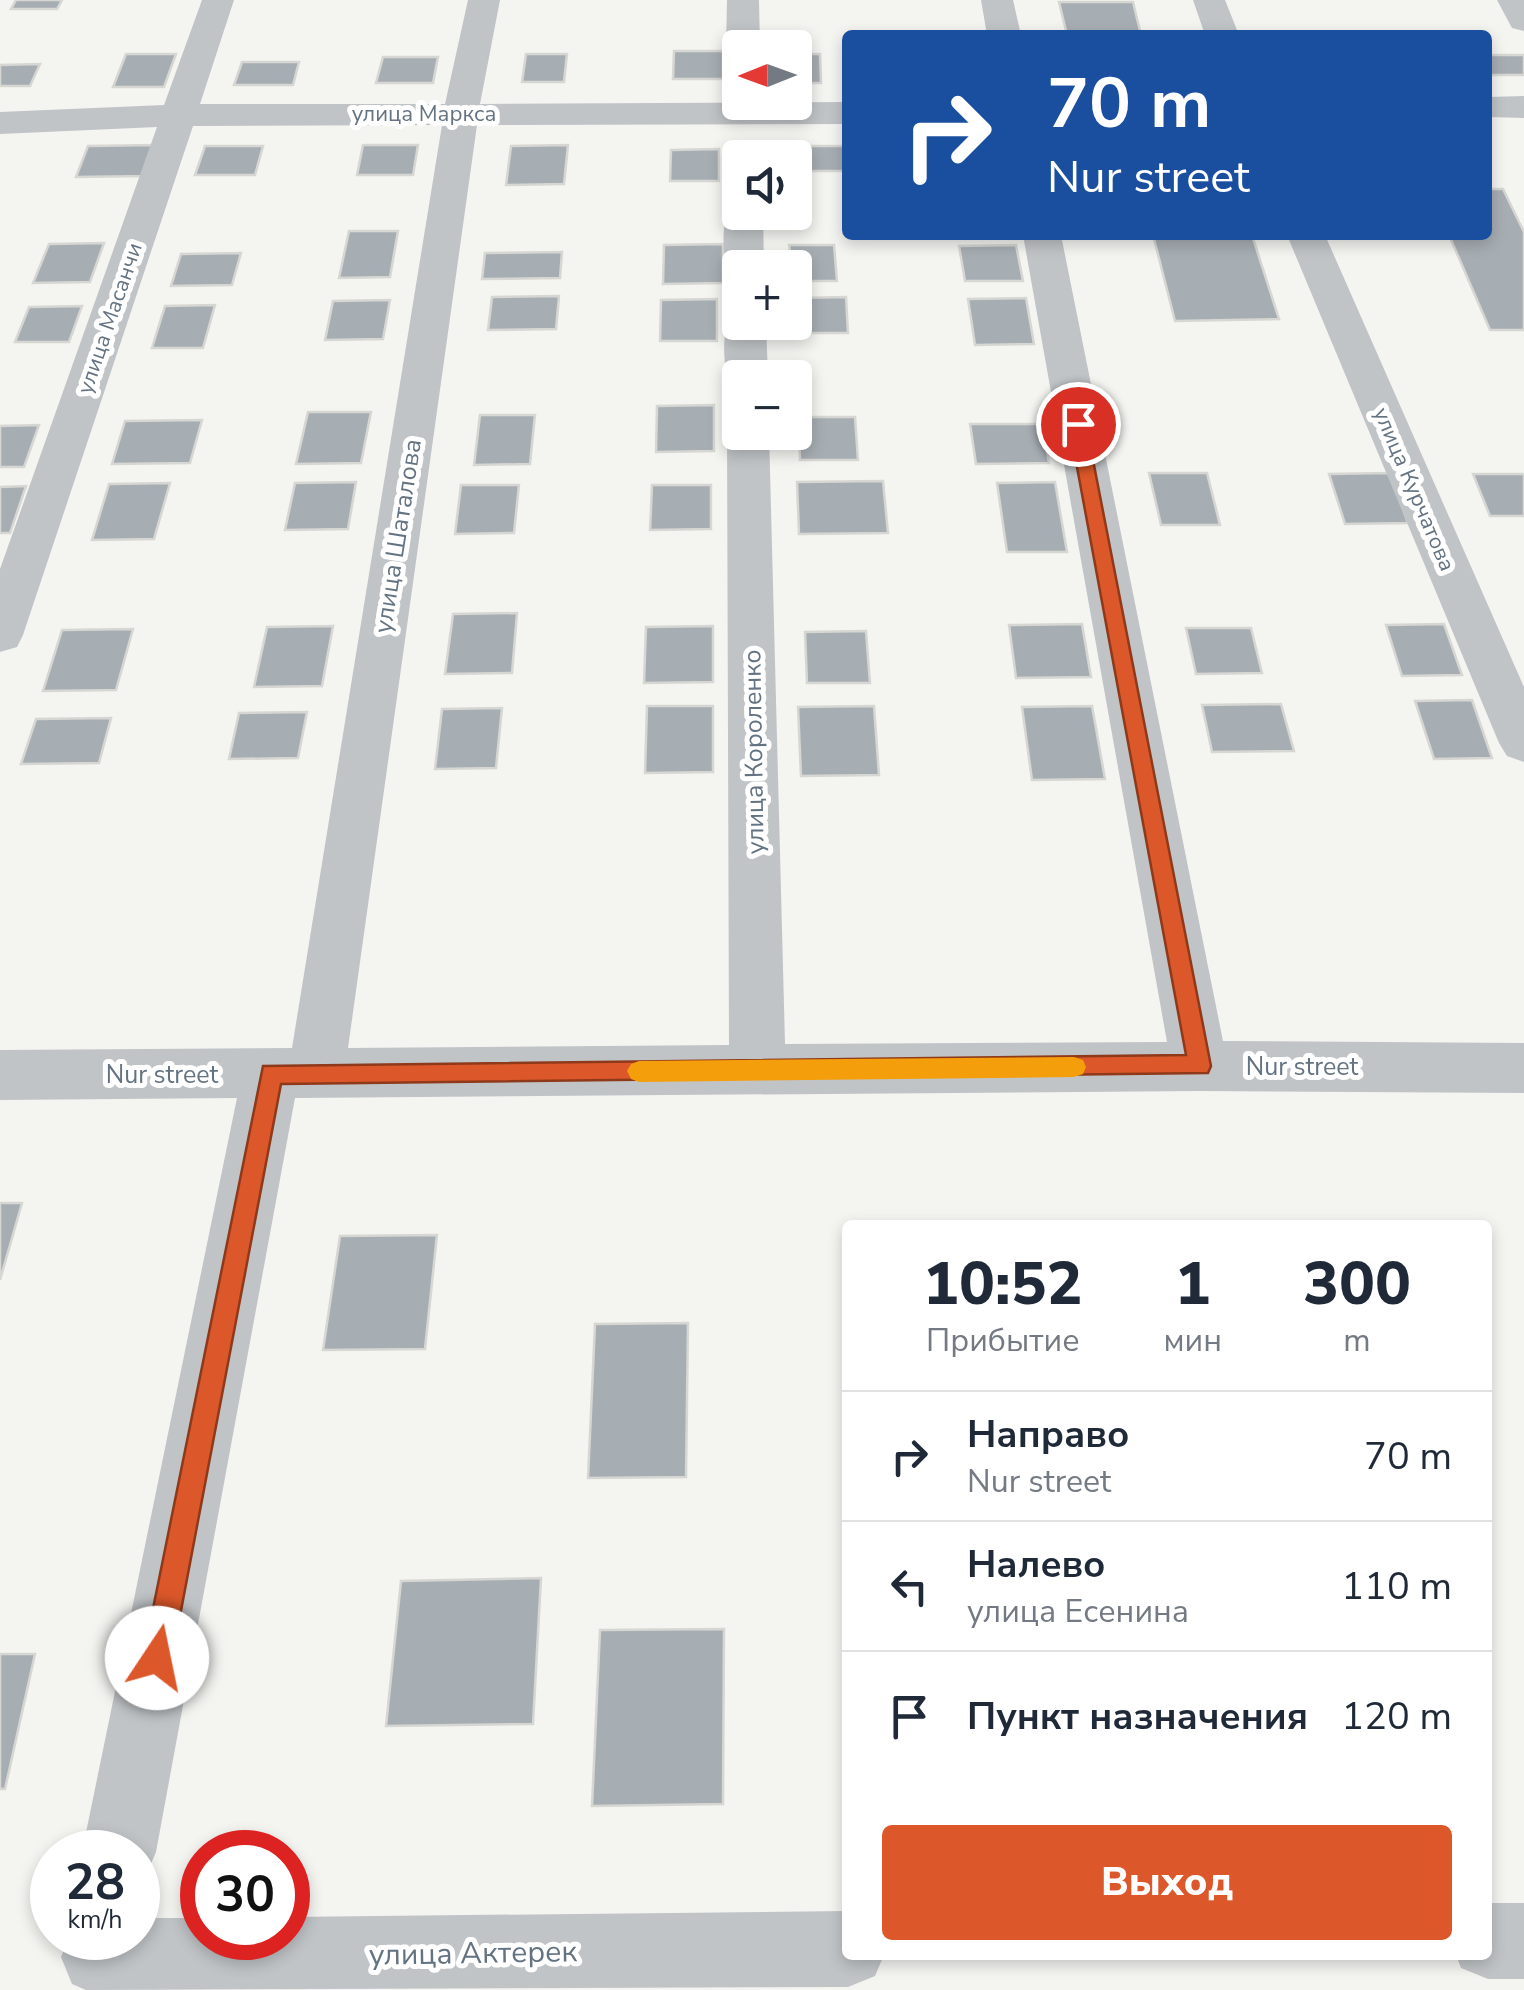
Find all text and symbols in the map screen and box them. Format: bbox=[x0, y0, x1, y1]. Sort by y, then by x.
north arrow bbox=[722, 30, 812, 120]
map controls bbox=[722, 30, 812, 450]
text: 70 m bbox=[1047, 56, 1211, 152]
icon: right bbox=[882, 70, 1012, 200]
street label: улица Маркса bbox=[352, 99, 496, 129]
button: sound bbox=[722, 140, 812, 230]
text: Nur street bbox=[1047, 147, 1250, 208]
street label: улица Масанчи bbox=[70, 239, 150, 398]
button: + bbox=[722, 250, 812, 340]
button: − bbox=[722, 360, 812, 450]
pin bbox=[1036, 382, 1121, 467]
icon: arrive bbox=[1051, 397, 1106, 452]
street label: улица Курчатова bbox=[1366, 403, 1462, 576]
street label: улица Шаталова bbox=[366, 437, 430, 636]
street label: улица Короленко bbox=[735, 649, 773, 855]
street label: Nur street bbox=[1246, 1050, 1359, 1084]
street label: Nur street bbox=[106, 1058, 219, 1092]
text: 10:52 bbox=[923, 1243, 1083, 1325]
text: 1 bbox=[1175, 1243, 1211, 1325]
text: 300 bbox=[1303, 1243, 1411, 1325]
text: Прибытие bbox=[926, 1319, 1080, 1362]
text: мин bbox=[1164, 1319, 1222, 1362]
text: m bbox=[1343, 1319, 1371, 1362]
text: Направо bbox=[967, 1409, 1129, 1460]
icon: right bbox=[882, 1429, 937, 1484]
text: 70 m bbox=[1364, 1431, 1452, 1482]
text: Nur street bbox=[967, 1460, 1111, 1503]
text: Налево bbox=[967, 1539, 1106, 1590]
icon: left bbox=[882, 1559, 937, 1614]
text: 110 m bbox=[1341, 1561, 1452, 1612]
text: улица Есенина bbox=[967, 1590, 1189, 1633]
position arrow bbox=[105, 1606, 209, 1710]
icon: arrive bbox=[882, 1689, 937, 1744]
text: Пункт назначения bbox=[967, 1691, 1308, 1742]
text: 120 m bbox=[1341, 1691, 1452, 1742]
button: Выход bbox=[882, 1825, 1452, 1940]
speed limit sign: 30 bbox=[180, 1830, 310, 1960]
text: 28 bbox=[65, 1848, 125, 1917]
text: km/h bbox=[67, 1903, 123, 1937]
street label: улица Актерек bbox=[368, 1931, 578, 1976]

